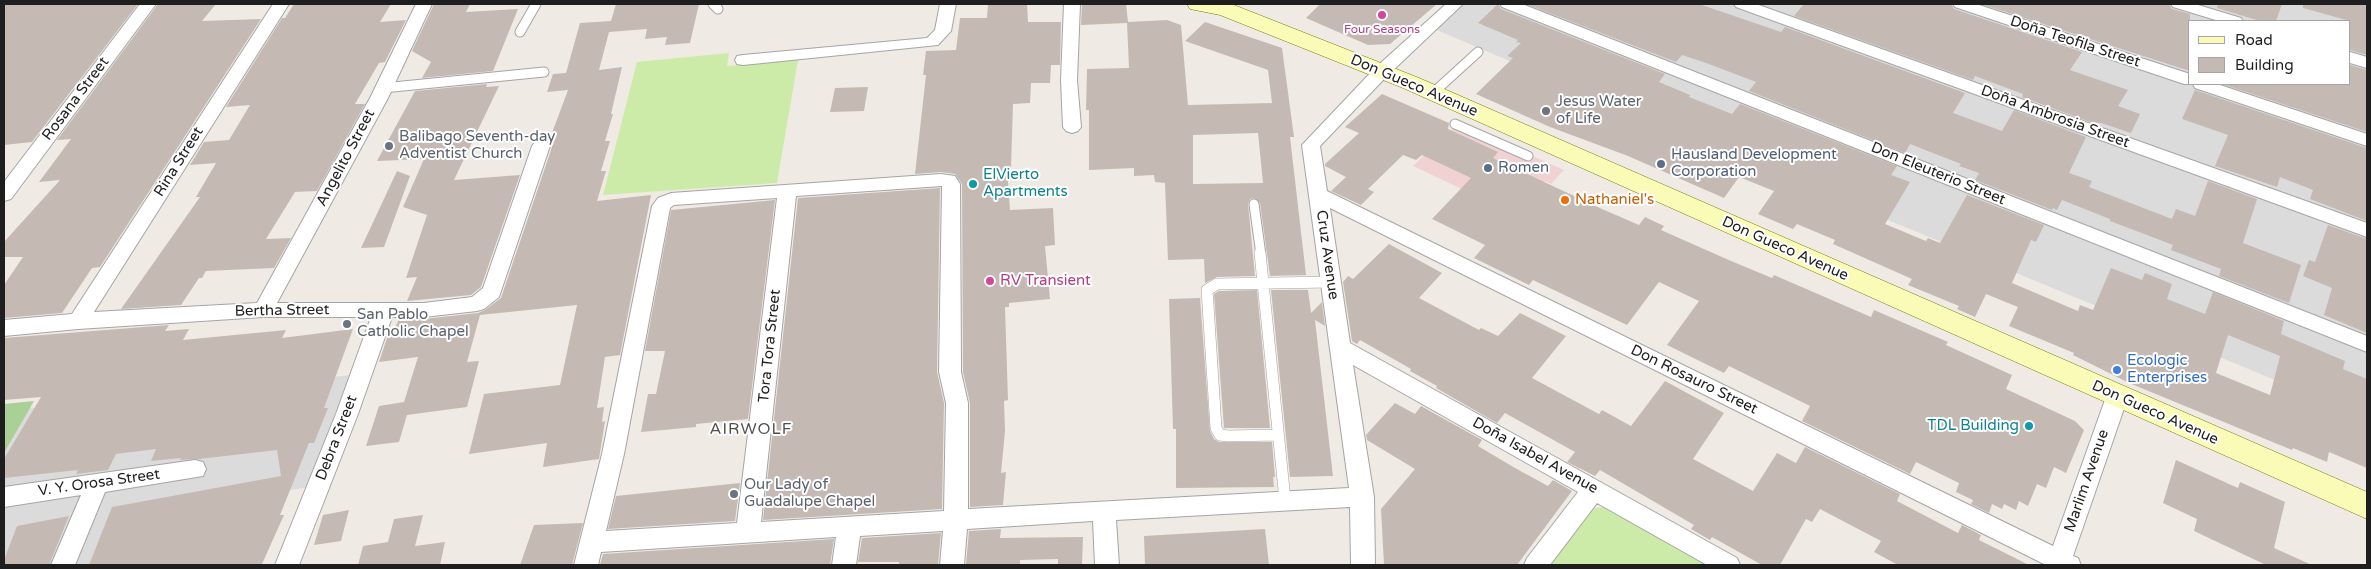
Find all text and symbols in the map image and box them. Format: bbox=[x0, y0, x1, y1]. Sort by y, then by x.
marker: Four Seasons bbox=[1376, 9, 1388, 21]
street label: Doña Teofila Street bbox=[2008, 12, 2142, 72]
legend bbox=[2188, 20, 2351, 85]
place label: Four Seasons bbox=[1344, 23, 1420, 37]
text: Road bbox=[2235, 31, 2273, 49]
street label: Don Gueco Avenue bbox=[1348, 51, 1480, 121]
street label: Rosana Street bbox=[39, 54, 113, 144]
text: Building bbox=[2235, 56, 2294, 74]
street label: Doña Ambrosia Street bbox=[1978, 82, 2132, 152]
place label: Jesus Water of Life bbox=[1556, 93, 1642, 128]
marker: Jesus Water of Life bbox=[1540, 105, 1552, 117]
street label: Angelito Street bbox=[313, 106, 379, 210]
street label: Rina Street bbox=[151, 124, 207, 200]
place label: Balibago Seventh-day Adventist Church bbox=[399, 128, 555, 163]
street label: Don Eleuterio Street bbox=[1868, 139, 2008, 209]
marker: Balibago Seventh-day Adventist Church bbox=[383, 140, 395, 152]
place label: Hausland Development Corporation bbox=[1671, 146, 1837, 181]
marker: Hausland Development Corporation bbox=[1655, 158, 1667, 170]
place label: Romen bbox=[1498, 159, 1549, 177]
marker: Romen bbox=[1482, 162, 1494, 174]
place label: ElVierto Apartments bbox=[983, 166, 1068, 201]
marker: ElVierto Apartments bbox=[967, 178, 979, 190]
place label: Nathaniel's bbox=[1575, 191, 1654, 209]
marker: Nathaniel's bbox=[1559, 194, 1571, 206]
street label: Cruz Avenue bbox=[1312, 209, 1342, 301]
street label: Don Gueco Avenue bbox=[1719, 213, 1851, 285]
place label: RV Transient bbox=[1000, 272, 1091, 290]
marker: RV Transient bbox=[984, 275, 996, 287]
street label: Tora Tora Street bbox=[755, 289, 785, 403]
street label: Bertha Street bbox=[235, 301, 329, 321]
place label: San Pablo Catholic Chapel bbox=[357, 306, 469, 341]
marker: San Pablo Catholic Chapel bbox=[341, 318, 353, 330]
street label: Don Rosauro Street bbox=[1628, 341, 1760, 419]
place label: Ecologic Enterprises bbox=[2127, 352, 2207, 387]
marker: Ecologic Enterprises bbox=[2111, 364, 2123, 376]
street label: Don Gueco Avenue bbox=[2089, 377, 2221, 449]
street label: Debra Street bbox=[312, 393, 362, 483]
street label: Doña Isabel Avenue bbox=[1469, 414, 1601, 498]
place label: TDL Building bbox=[1927, 417, 2019, 435]
district label: AIRWOLF bbox=[709, 420, 793, 440]
marker: TDL Building bbox=[2023, 420, 2035, 432]
street label: Marlim Avenue bbox=[2061, 427, 2113, 535]
street label: V. Y. Orosa Street bbox=[37, 466, 161, 500]
place label: Our Lady of Guadalupe Chapel bbox=[744, 476, 875, 511]
marker: Our Lady of Guadalupe Chapel bbox=[728, 488, 740, 500]

